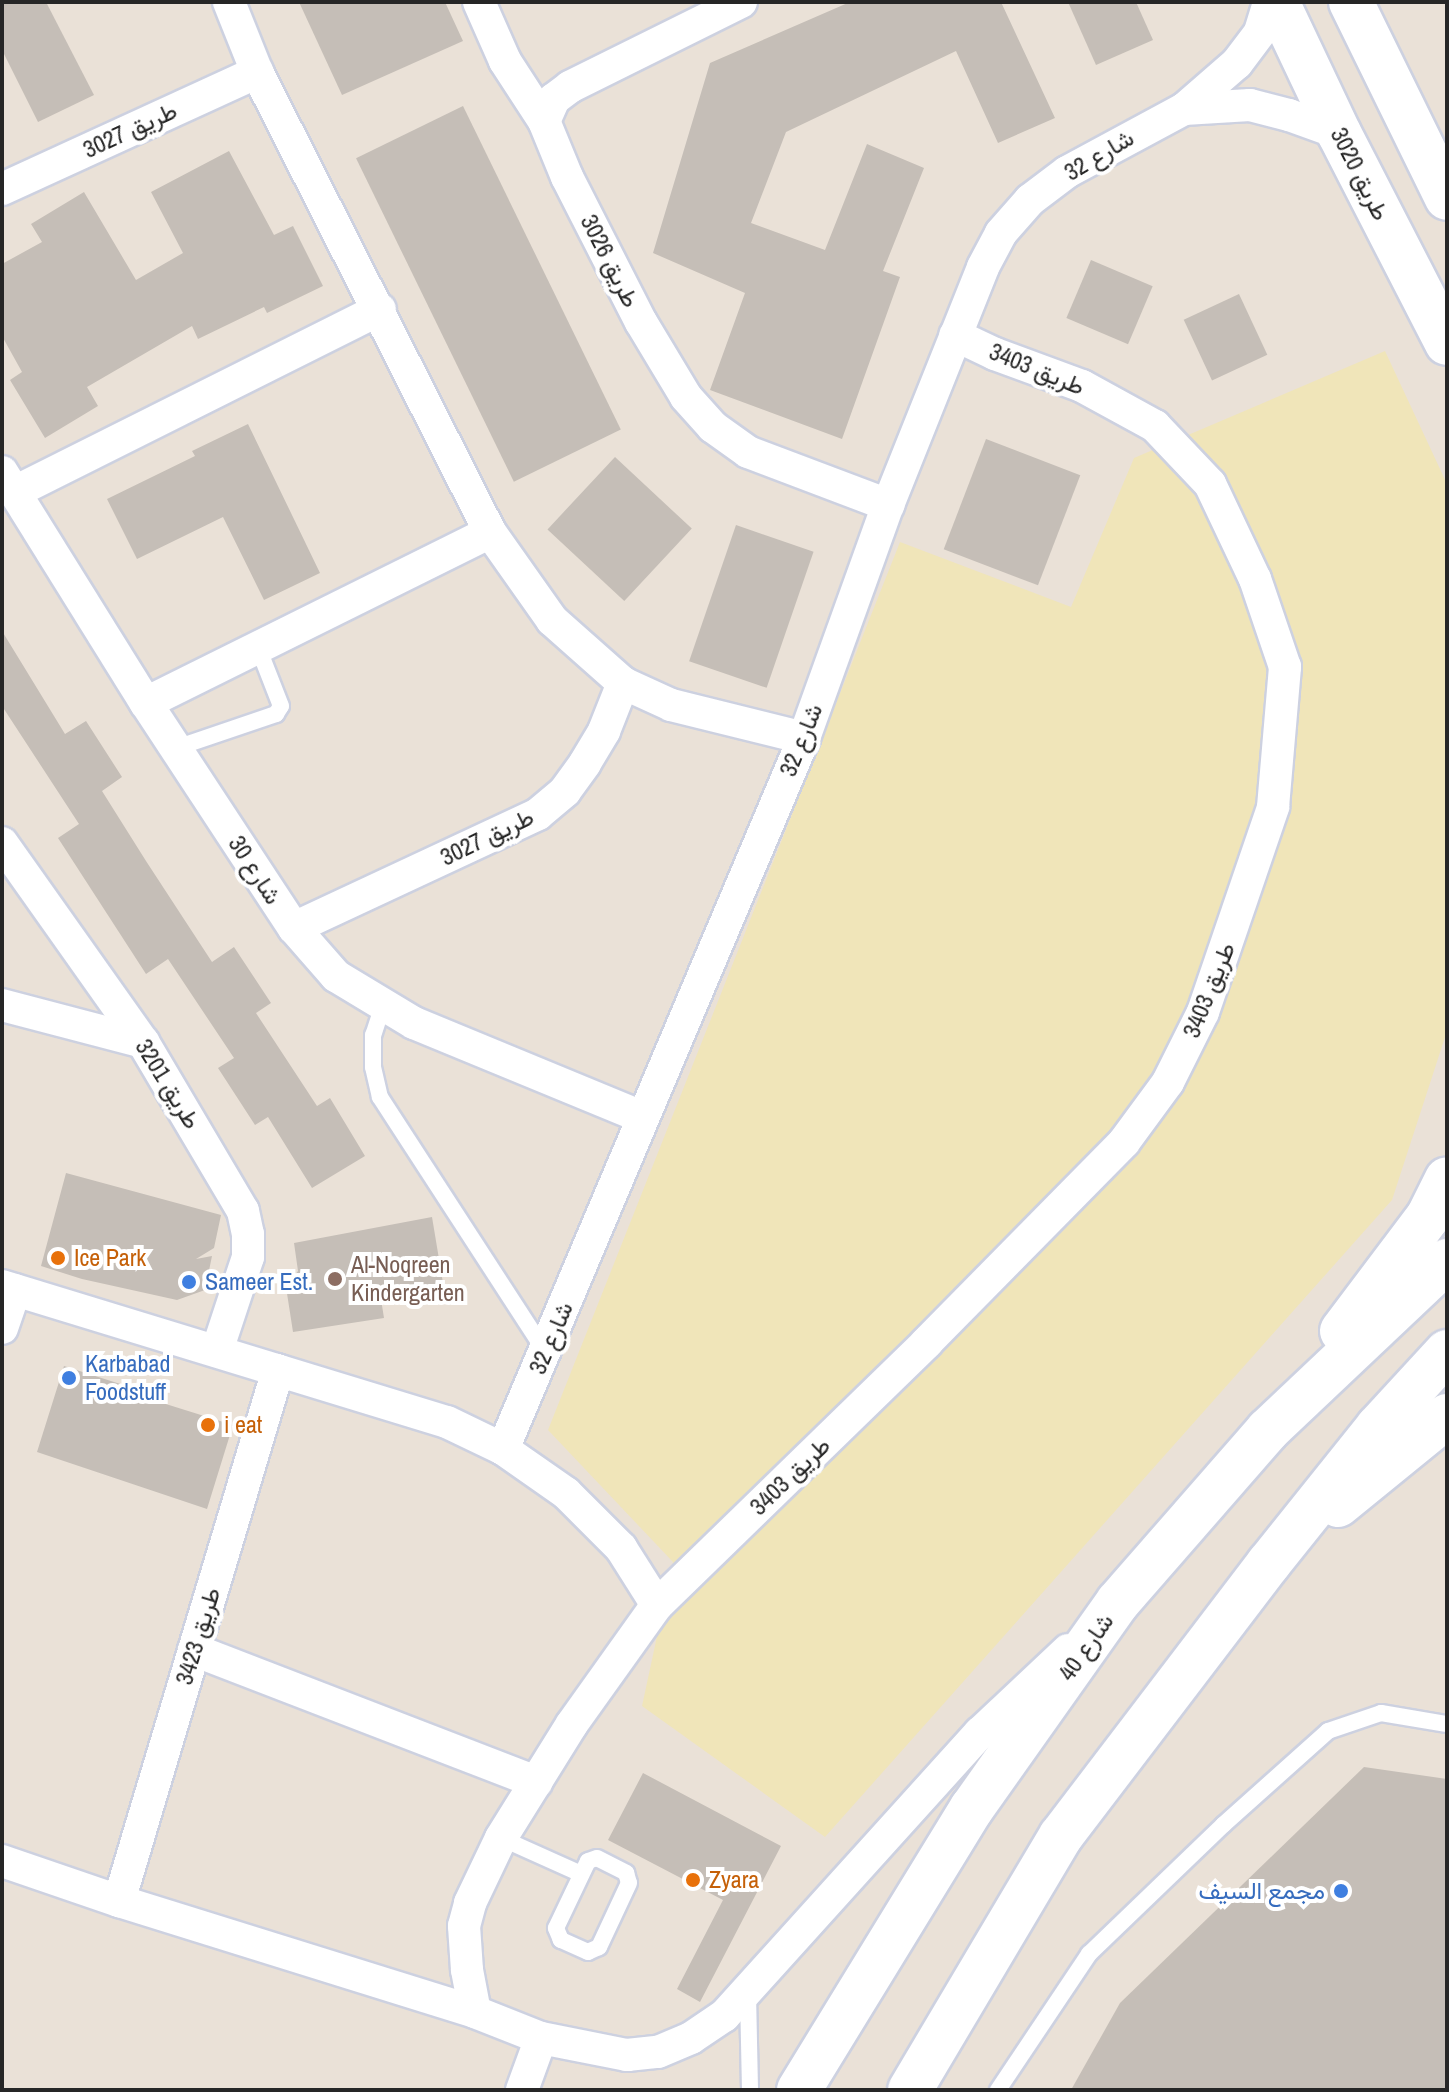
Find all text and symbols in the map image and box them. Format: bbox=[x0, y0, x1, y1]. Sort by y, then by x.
street label: طريق 3027 bbox=[79, 96, 181, 164]
street label: شارع 32 bbox=[1059, 123, 1139, 187]
street label: طريق 3020 bbox=[1324, 123, 1396, 225]
street label: طريق 3026 bbox=[574, 210, 646, 312]
street label: طريق 3403 bbox=[985, 337, 1089, 401]
street label: شارع 32 bbox=[773, 700, 829, 780]
street label: طريق 3027 bbox=[436, 802, 538, 872]
street label: شارع 30 bbox=[222, 830, 288, 910]
street label: طريق 3403 bbox=[1177, 938, 1241, 1042]
street label: طريق 3201 bbox=[129, 1034, 207, 1134]
place label: Ice Park bbox=[74, 1244, 146, 1272]
marker: Ice Park bbox=[49, 1249, 67, 1267]
place label: Al-Noqreen Kindergarten bbox=[351, 1251, 465, 1307]
place label: Sameer Est. bbox=[205, 1268, 313, 1296]
marker: Al-Noqreen Kindergarten bbox=[326, 1270, 344, 1288]
marker: Sameer Est. bbox=[180, 1273, 198, 1291]
street label: شارع 32 bbox=[523, 1298, 579, 1378]
place label: Karbabad Foodstuff bbox=[85, 1350, 170, 1406]
marker: Karbabad Foodstuff bbox=[60, 1369, 78, 1387]
place label: i eat bbox=[224, 1411, 262, 1439]
marker: i eat bbox=[199, 1416, 217, 1434]
street label: طريق 3403 bbox=[744, 1431, 836, 1521]
street label: طريق 3423 bbox=[170, 1584, 226, 1688]
street label: شارع 40 bbox=[1053, 1608, 1119, 1686]
place label: Zyara bbox=[709, 1866, 759, 1894]
marker: Zyara bbox=[684, 1871, 702, 1889]
place label: مجمع السيف bbox=[1198, 1877, 1325, 1905]
marker: مجمع السيف bbox=[1332, 1882, 1350, 1900]

